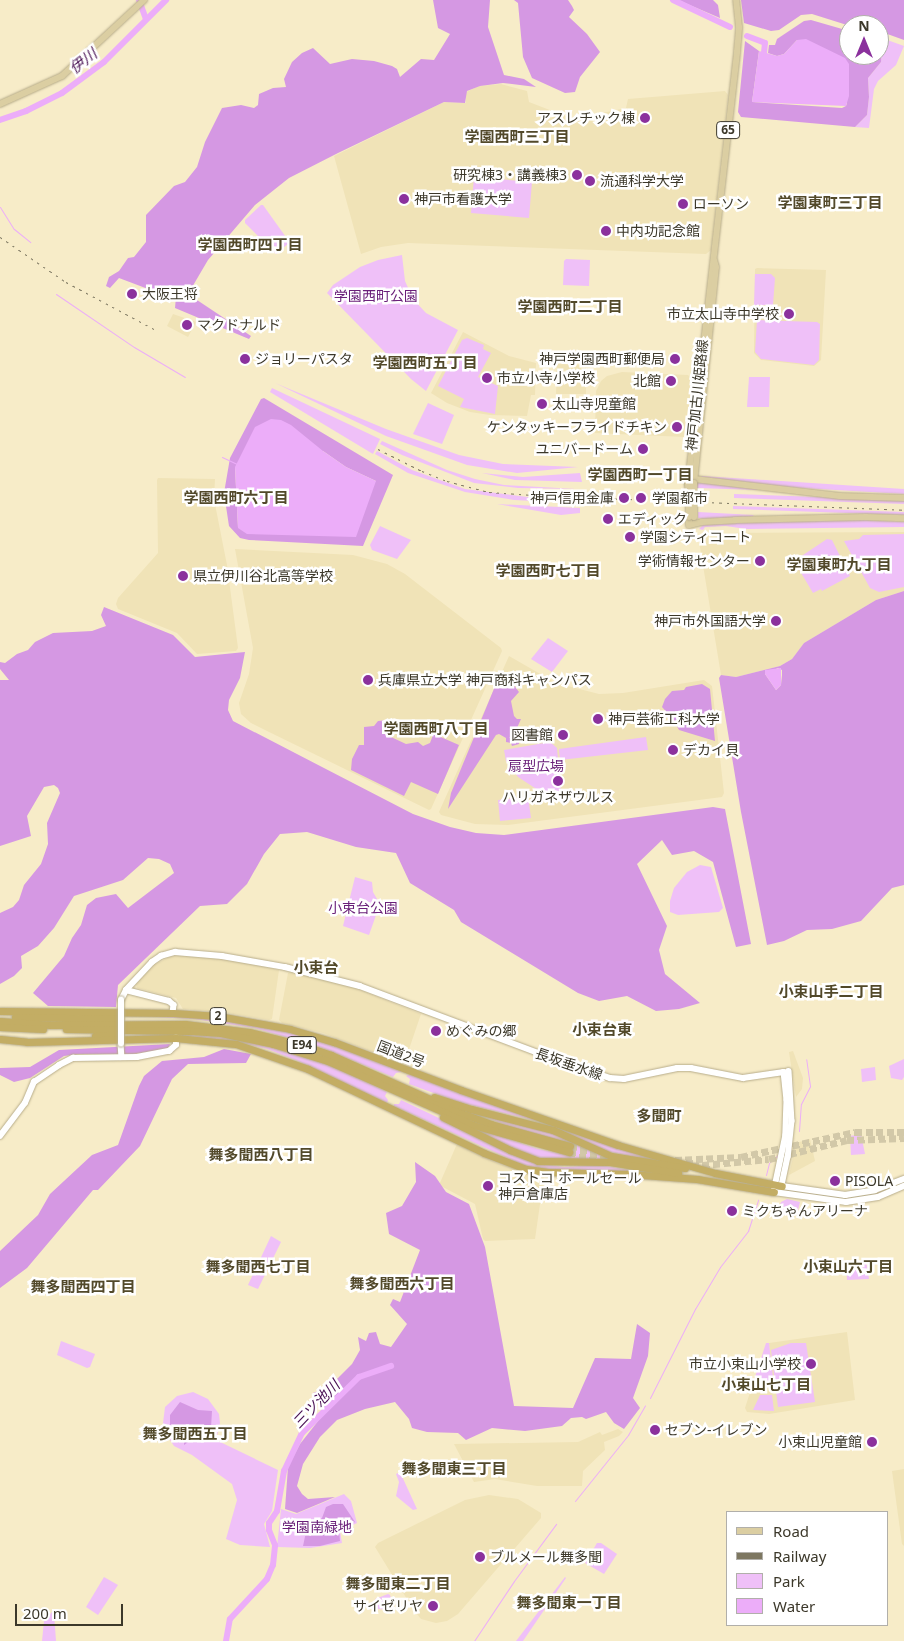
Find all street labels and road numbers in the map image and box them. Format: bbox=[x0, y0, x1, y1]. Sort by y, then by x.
road number: 65 bbox=[716, 120, 740, 140]
street label: 神戸加古川姫路線 bbox=[683, 338, 711, 452]
road number: 2 bbox=[209, 1006, 227, 1026]
road number: E94 bbox=[286, 1036, 318, 1054]
street label: 国道2号 bbox=[375, 1037, 427, 1071]
street label: 長坂垂水線 bbox=[533, 1045, 605, 1083]

